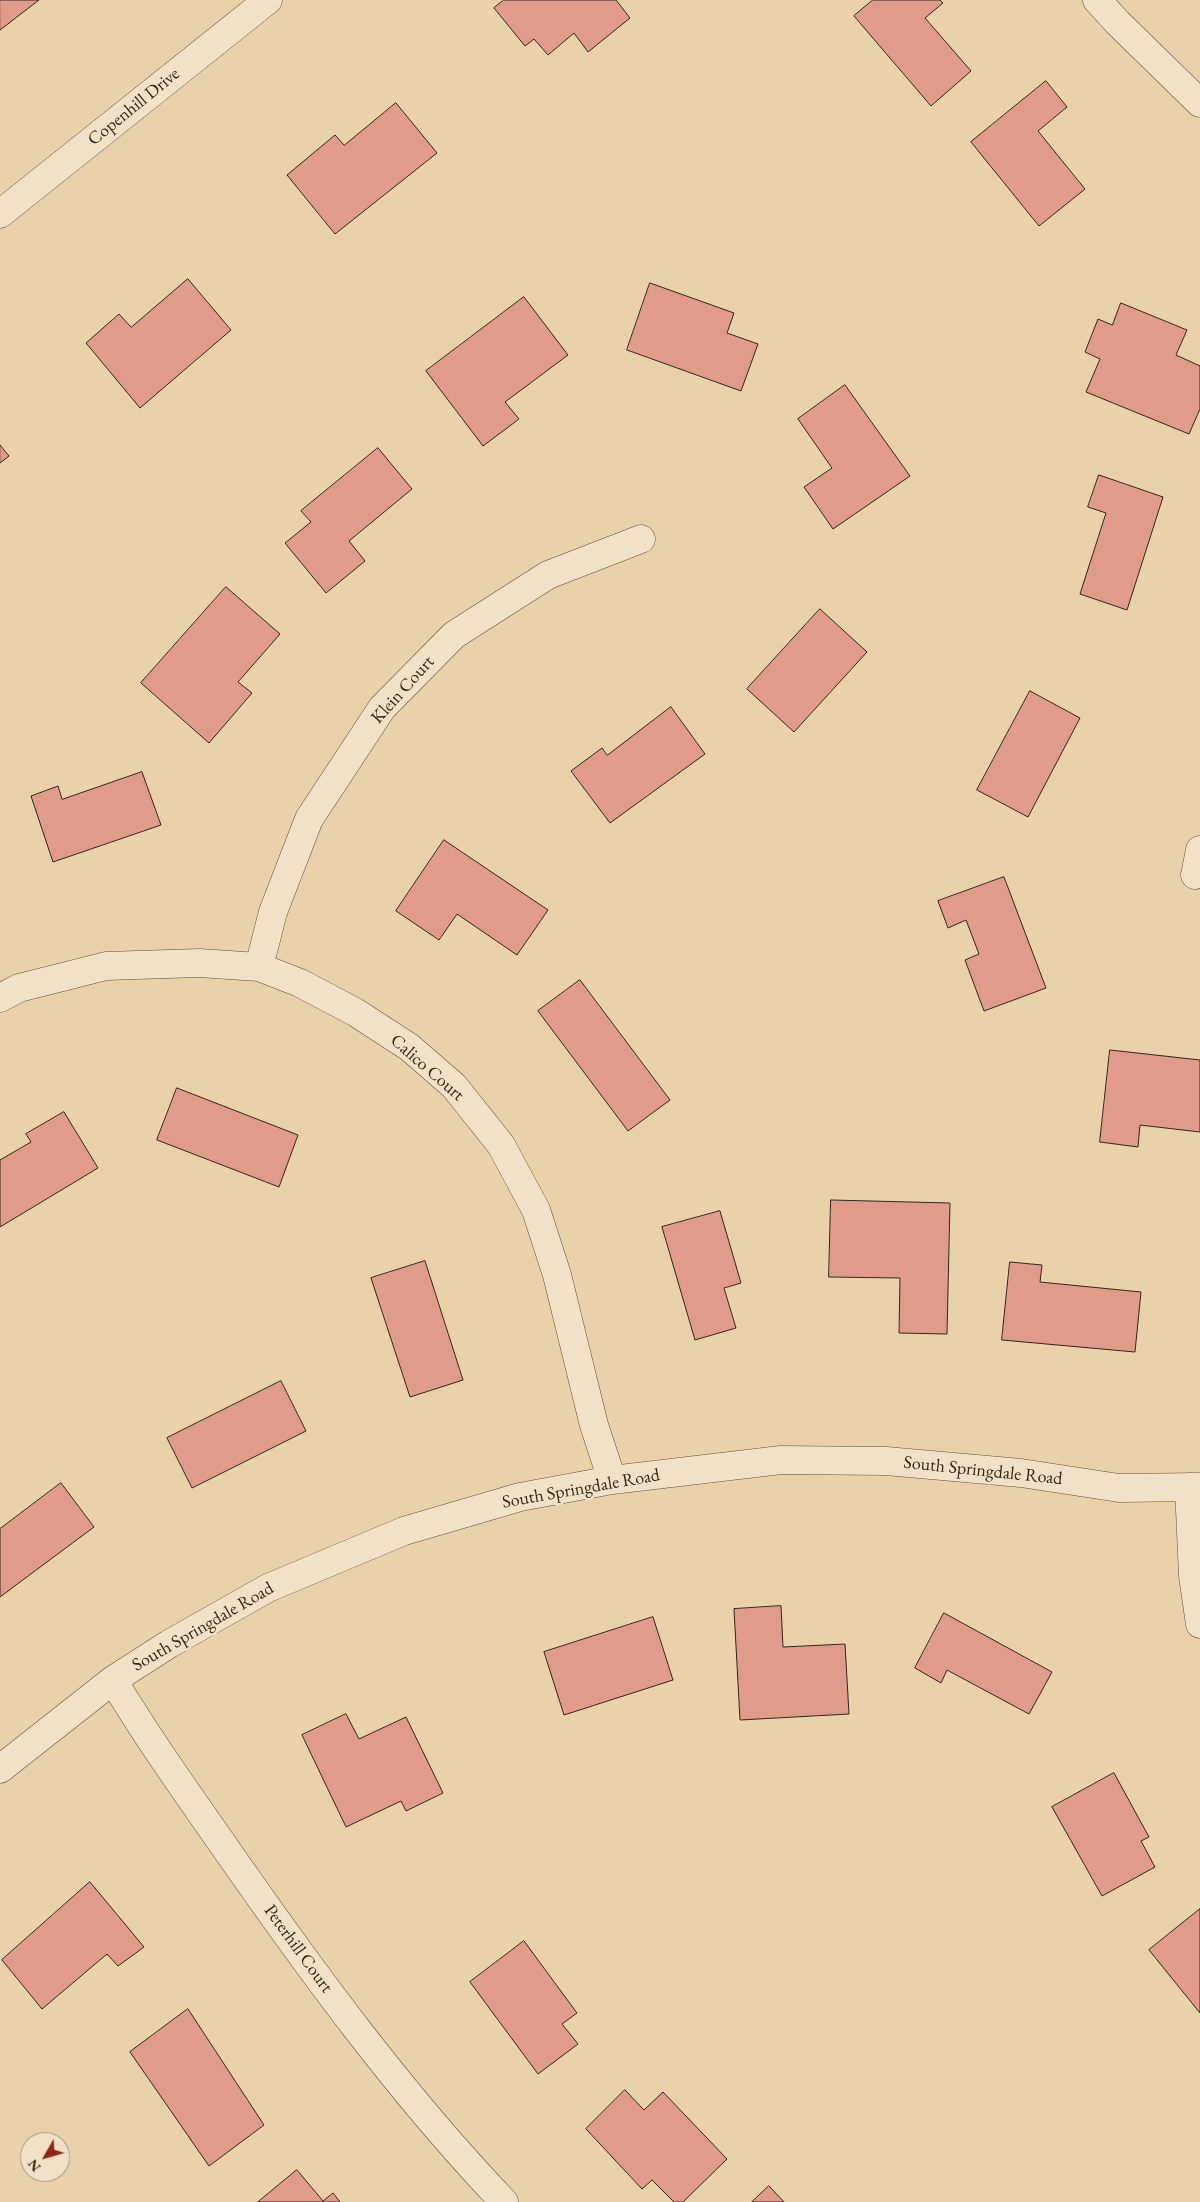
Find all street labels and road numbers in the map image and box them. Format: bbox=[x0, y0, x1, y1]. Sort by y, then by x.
street label: Copenhill Drive bbox=[84, 63, 184, 151]
street label: Klein Court bbox=[367, 652, 439, 728]
street label: Calico Court bbox=[386, 1030, 468, 1106]
street label: South Springdale Road bbox=[902, 1452, 1064, 1490]
street label: South Springdale Road bbox=[501, 1465, 661, 1513]
street label: South Springdale Road bbox=[128, 1578, 278, 1676]
street label: Peterhill Court bbox=[259, 1901, 337, 1997]

